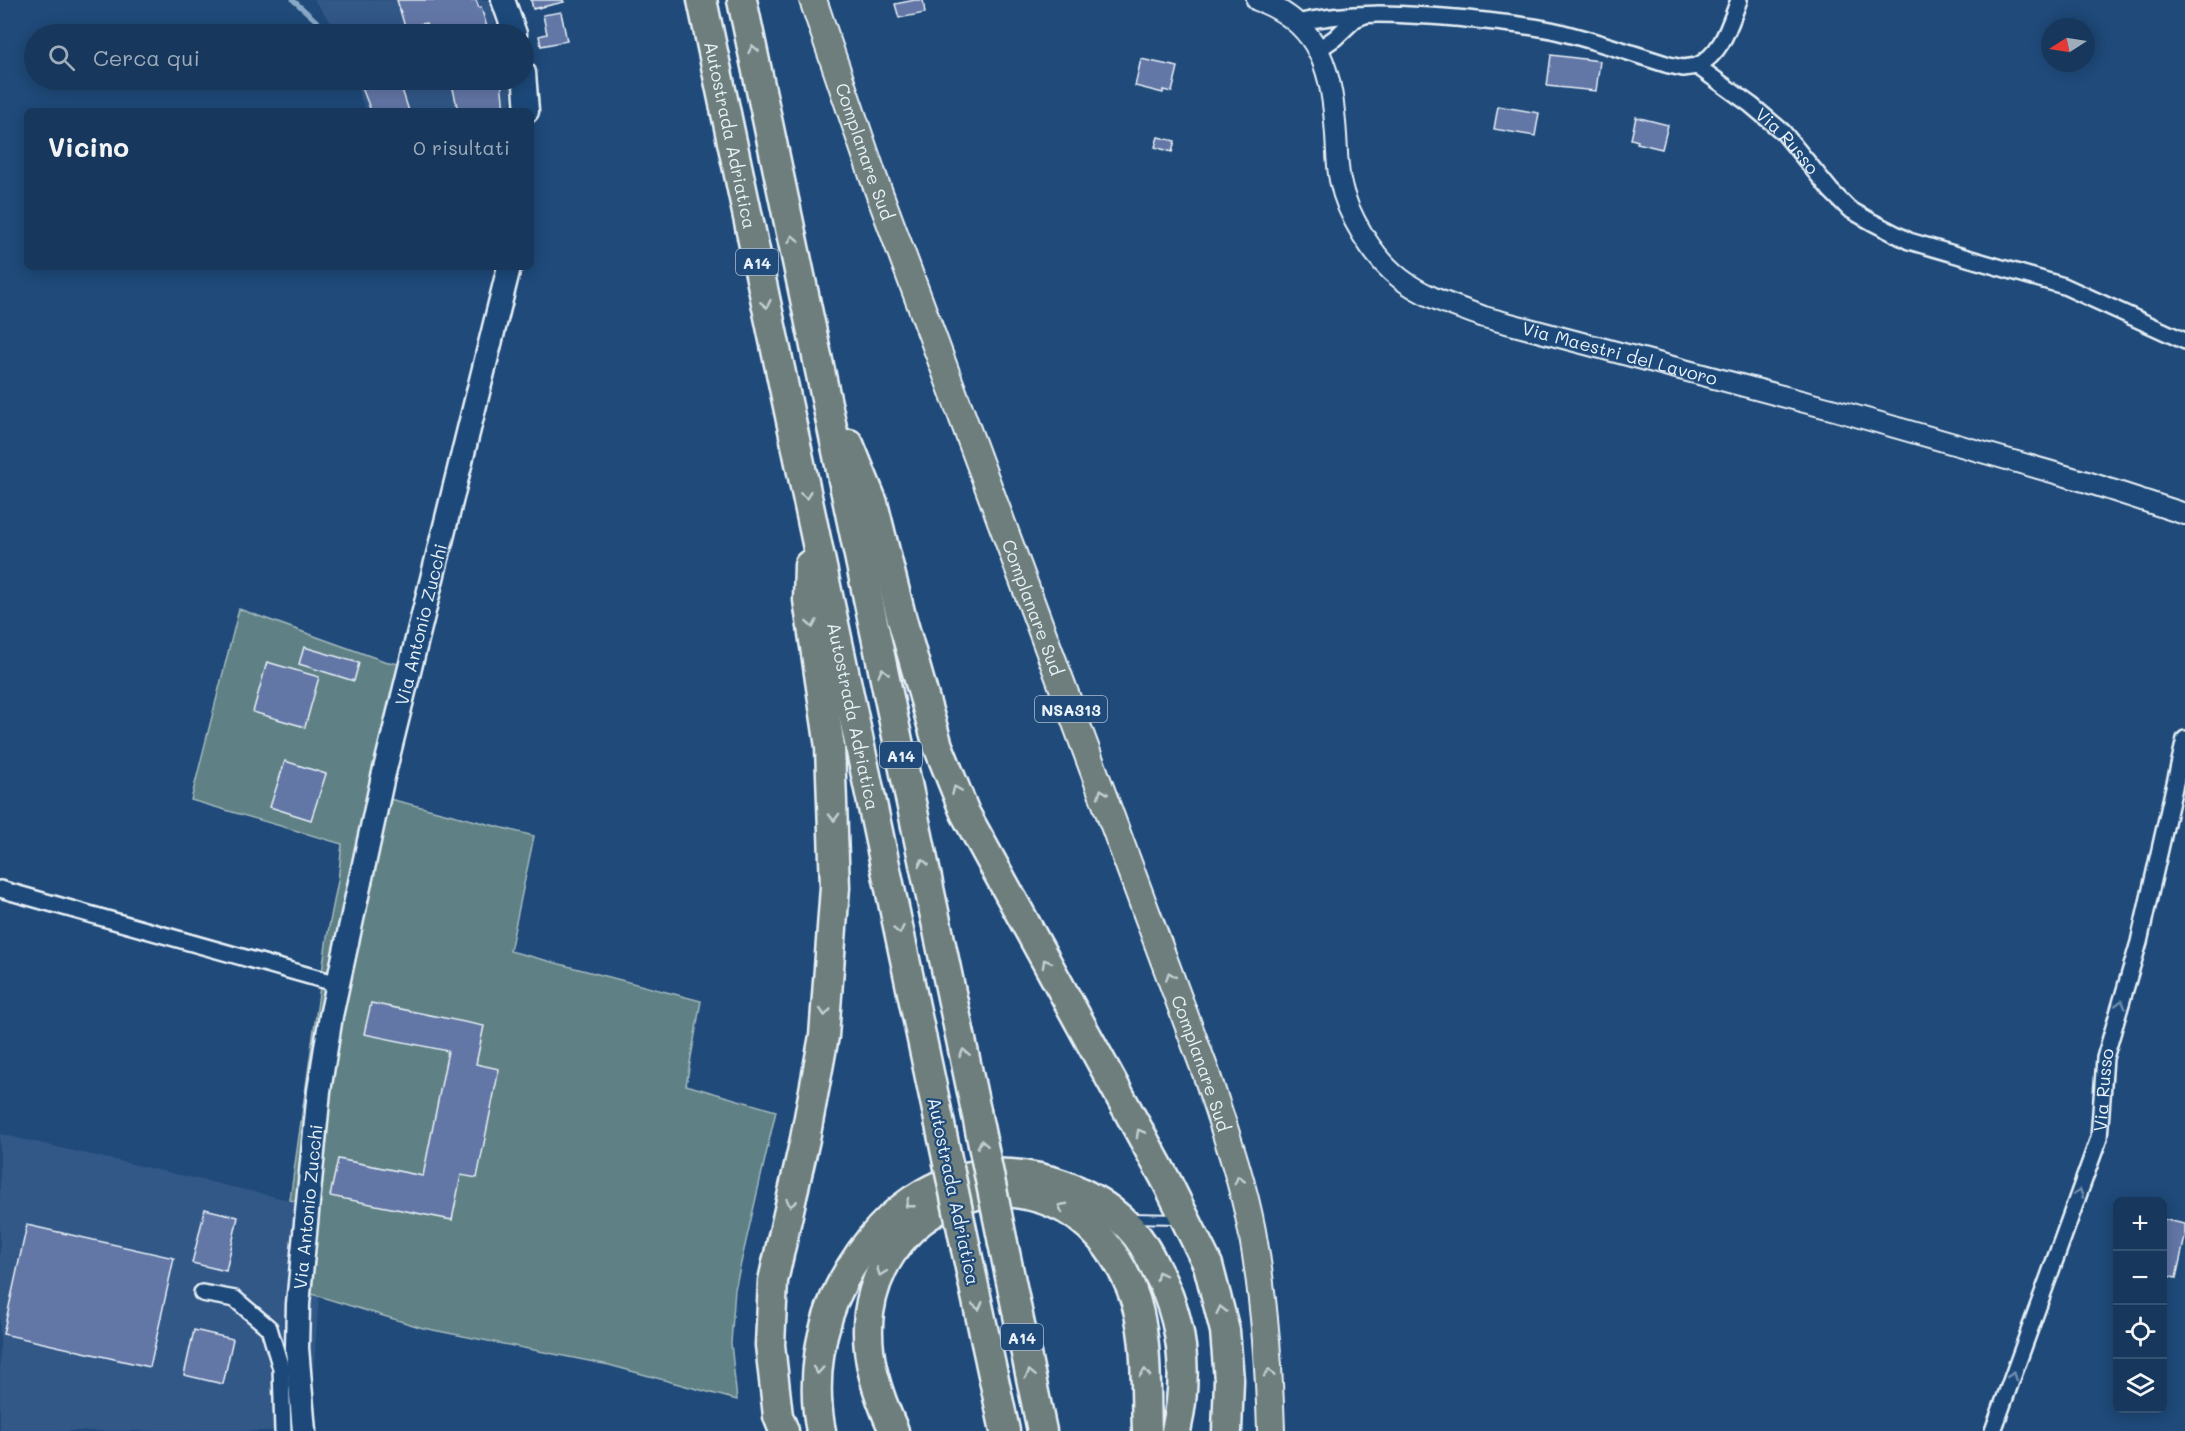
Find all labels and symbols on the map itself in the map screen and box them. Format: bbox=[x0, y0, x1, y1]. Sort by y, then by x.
north arrow bbox=[2041, 18, 2095, 72]
street label: Autostrada Adriatica bbox=[699, 39, 762, 231]
one-way arrow bbox=[747, 44, 760, 54]
street label: Complanare Sud bbox=[830, 80, 900, 223]
street label: Via Russo bbox=[1750, 102, 1825, 180]
one-way arrow bbox=[787, 235, 800, 245]
road number: A14 bbox=[736, 249, 778, 275]
one-way arrow bbox=[759, 299, 772, 309]
street label: Via Maestri del Lavoro bbox=[1519, 316, 1721, 390]
one-way arrow bbox=[799, 489, 812, 499]
street label: Complanare Sud bbox=[997, 536, 1069, 679]
street label: Via Antonio Zucchi bbox=[389, 541, 452, 708]
one-way arrow bbox=[805, 618, 818, 628]
street label: Autostrada Adriatica bbox=[822, 620, 885, 812]
one-way arrow bbox=[877, 667, 890, 677]
road number: NSA313 bbox=[1035, 696, 1107, 722]
road number: A14 bbox=[880, 742, 922, 768]
one-way arrow bbox=[951, 785, 963, 796]
one-way arrow bbox=[1096, 788, 1109, 799]
one-way arrow bbox=[828, 813, 840, 822]
one-way arrow bbox=[918, 858, 931, 868]
one-way arrow bbox=[892, 925, 905, 935]
one-way arrow bbox=[1042, 958, 1053, 969]
one-way arrow bbox=[1164, 971, 1177, 982]
street label: Complanare Sud bbox=[1166, 992, 1236, 1135]
one-way arrow bbox=[2114, 999, 2126, 1009]
one-way arrow bbox=[819, 1007, 832, 1016]
street label: Via Russo bbox=[2088, 1045, 2119, 1132]
one-way arrow bbox=[958, 1049, 971, 1059]
street label: Autostrada Adriatica bbox=[922, 1095, 986, 1287]
street label: Via Antonio Zucchi bbox=[288, 1123, 328, 1291]
one-way arrow bbox=[1136, 1129, 1147, 1140]
one-way arrow bbox=[977, 1139, 990, 1149]
one-way arrow bbox=[1233, 1176, 1246, 1186]
one-way arrow bbox=[2072, 1188, 2085, 1198]
one-way arrow bbox=[904, 1196, 915, 1207]
one-way arrow bbox=[785, 1198, 798, 1208]
one-way arrow bbox=[1057, 1203, 1068, 1214]
one-way arrow bbox=[876, 1266, 888, 1277]
one-way arrow bbox=[1156, 1271, 1167, 1282]
one-way arrow bbox=[971, 1301, 984, 1311]
one-way arrow bbox=[1215, 1306, 1228, 1316]
road number: A14 bbox=[1001, 1324, 1043, 1350]
one-way arrow bbox=[812, 1365, 825, 1374]
one-way arrow bbox=[1139, 1368, 1151, 1377]
one-way arrow bbox=[1262, 1368, 1275, 1377]
one-way arrow bbox=[1024, 1369, 1037, 1379]
one-way arrow bbox=[2006, 1371, 2019, 1382]

